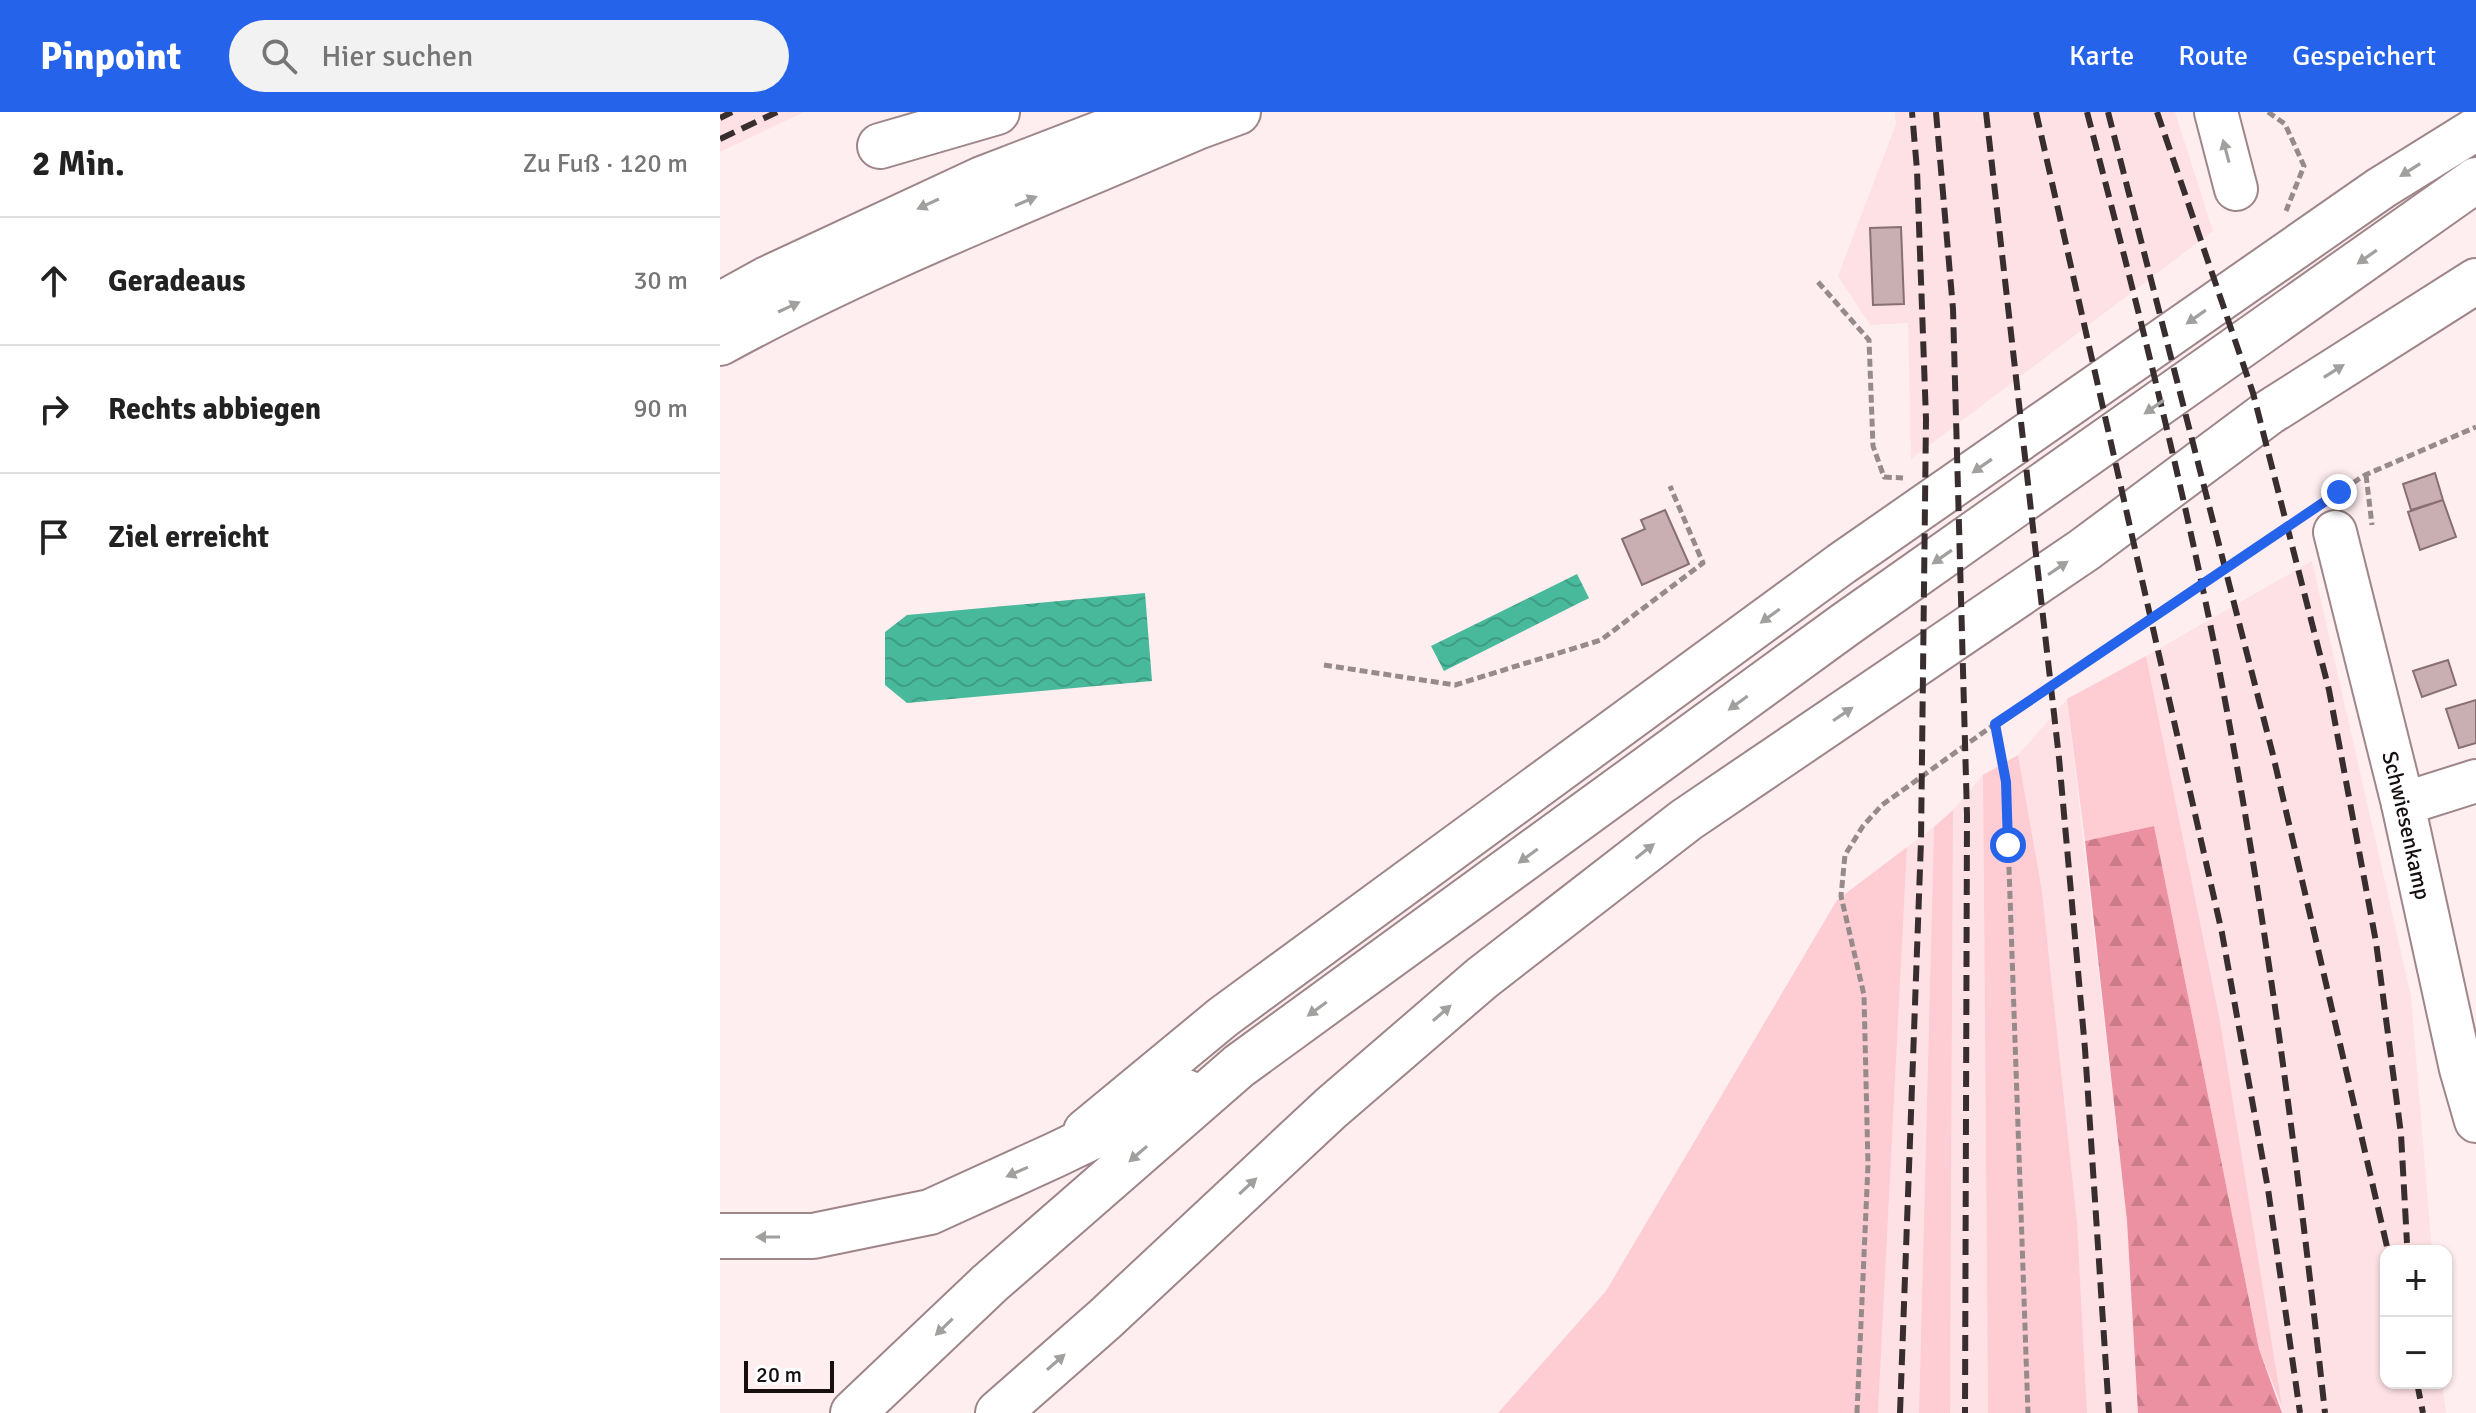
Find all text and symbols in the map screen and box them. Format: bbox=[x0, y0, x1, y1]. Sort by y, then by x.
search box bbox=[229, 20, 789, 92]
text: Pinpoint bbox=[40, 33, 181, 80]
icon: search bbox=[257, 34, 301, 78]
text: Hier suchen bbox=[321, 38, 473, 75]
text: Karte bbox=[2069, 39, 2134, 73]
text: Route bbox=[2178, 39, 2248, 73]
text: Gespeichert bbox=[2292, 39, 2436, 73]
one-way arrow bbox=[2220, 138, 2232, 163]
text: 2 Min. bbox=[32, 143, 125, 185]
text: Zu Fuß · 120 m bbox=[523, 148, 688, 180]
one-way arrow bbox=[2399, 163, 2421, 177]
one-way arrow bbox=[1015, 194, 1038, 207]
one-way arrow bbox=[916, 197, 940, 211]
one-way arrow bbox=[2356, 249, 2377, 264]
icon: ahead bbox=[32, 259, 76, 303]
text: Geradeaus bbox=[108, 263, 246, 300]
text: 30 m bbox=[633, 265, 688, 297]
one-way arrow bbox=[778, 300, 801, 314]
one-way arrow bbox=[2185, 309, 2206, 324]
one-way arrow bbox=[2323, 364, 2344, 379]
icon: right bbox=[32, 387, 76, 431]
text: Rechts abbiegen bbox=[108, 391, 321, 428]
text: 90 m bbox=[633, 393, 688, 425]
one-way arrow bbox=[2144, 399, 2165, 414]
one-way arrow bbox=[1972, 458, 1993, 473]
route end bbox=[2321, 474, 2357, 510]
icon: arrive bbox=[32, 515, 76, 559]
text: Ziel erreicht bbox=[108, 519, 269, 556]
one-way arrow bbox=[1931, 549, 1952, 564]
one-way arrow bbox=[2047, 561, 2069, 576]
one-way arrow bbox=[1759, 608, 1781, 624]
one-way arrow bbox=[1727, 695, 1748, 710]
one-way arrow bbox=[1832, 707, 1853, 722]
street label: Schwiesenkamp bbox=[2377, 748, 2437, 902]
route start bbox=[1990, 827, 2026, 863]
one-way arrow bbox=[1635, 844, 1656, 860]
one-way arrow bbox=[1517, 848, 1538, 863]
one-way arrow bbox=[1307, 1001, 1328, 1016]
one-way arrow bbox=[1432, 1004, 1451, 1022]
one-way arrow bbox=[1128, 1145, 1148, 1162]
one-way arrow bbox=[1005, 1166, 1029, 1179]
one-way arrow bbox=[1238, 1177, 1257, 1195]
one-way arrow bbox=[755, 1231, 780, 1243]
map controls bbox=[2380, 1245, 2452, 1389]
button: + bbox=[2380, 1245, 2452, 1317]
button: − bbox=[2380, 1317, 2452, 1389]
one-way arrow bbox=[934, 1318, 953, 1336]
one-way arrow bbox=[1047, 1353, 1066, 1371]
scale bar bbox=[744, 1357, 834, 1393]
text: 20 m bbox=[756, 1361, 802, 1388]

